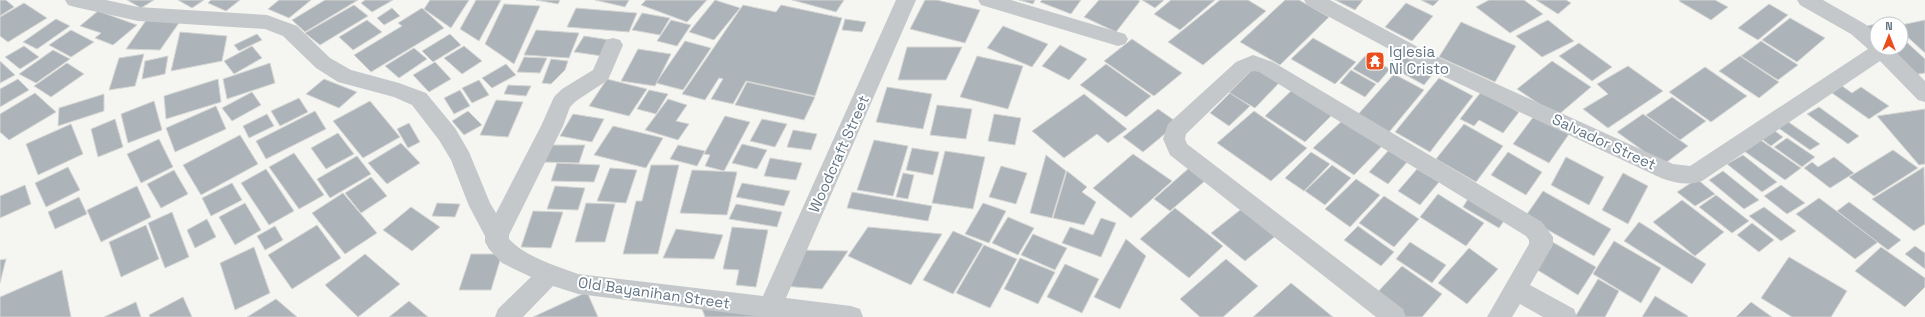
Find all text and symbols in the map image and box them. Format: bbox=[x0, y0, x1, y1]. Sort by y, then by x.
north arrow bbox=[1869, 16, 1909, 56]
text: N bbox=[1885, 19, 1893, 33]
place label: Iglesia Ni Cristo bbox=[1389, 42, 1449, 78]
temple icon: Iglesia Ni Cristo bbox=[1364, 50, 1386, 72]
street label: Woodcraft Street bbox=[804, 92, 873, 215]
street label: Salvador Street bbox=[1549, 109, 1659, 174]
street label: Old Bayanihan Street bbox=[577, 272, 731, 313]

